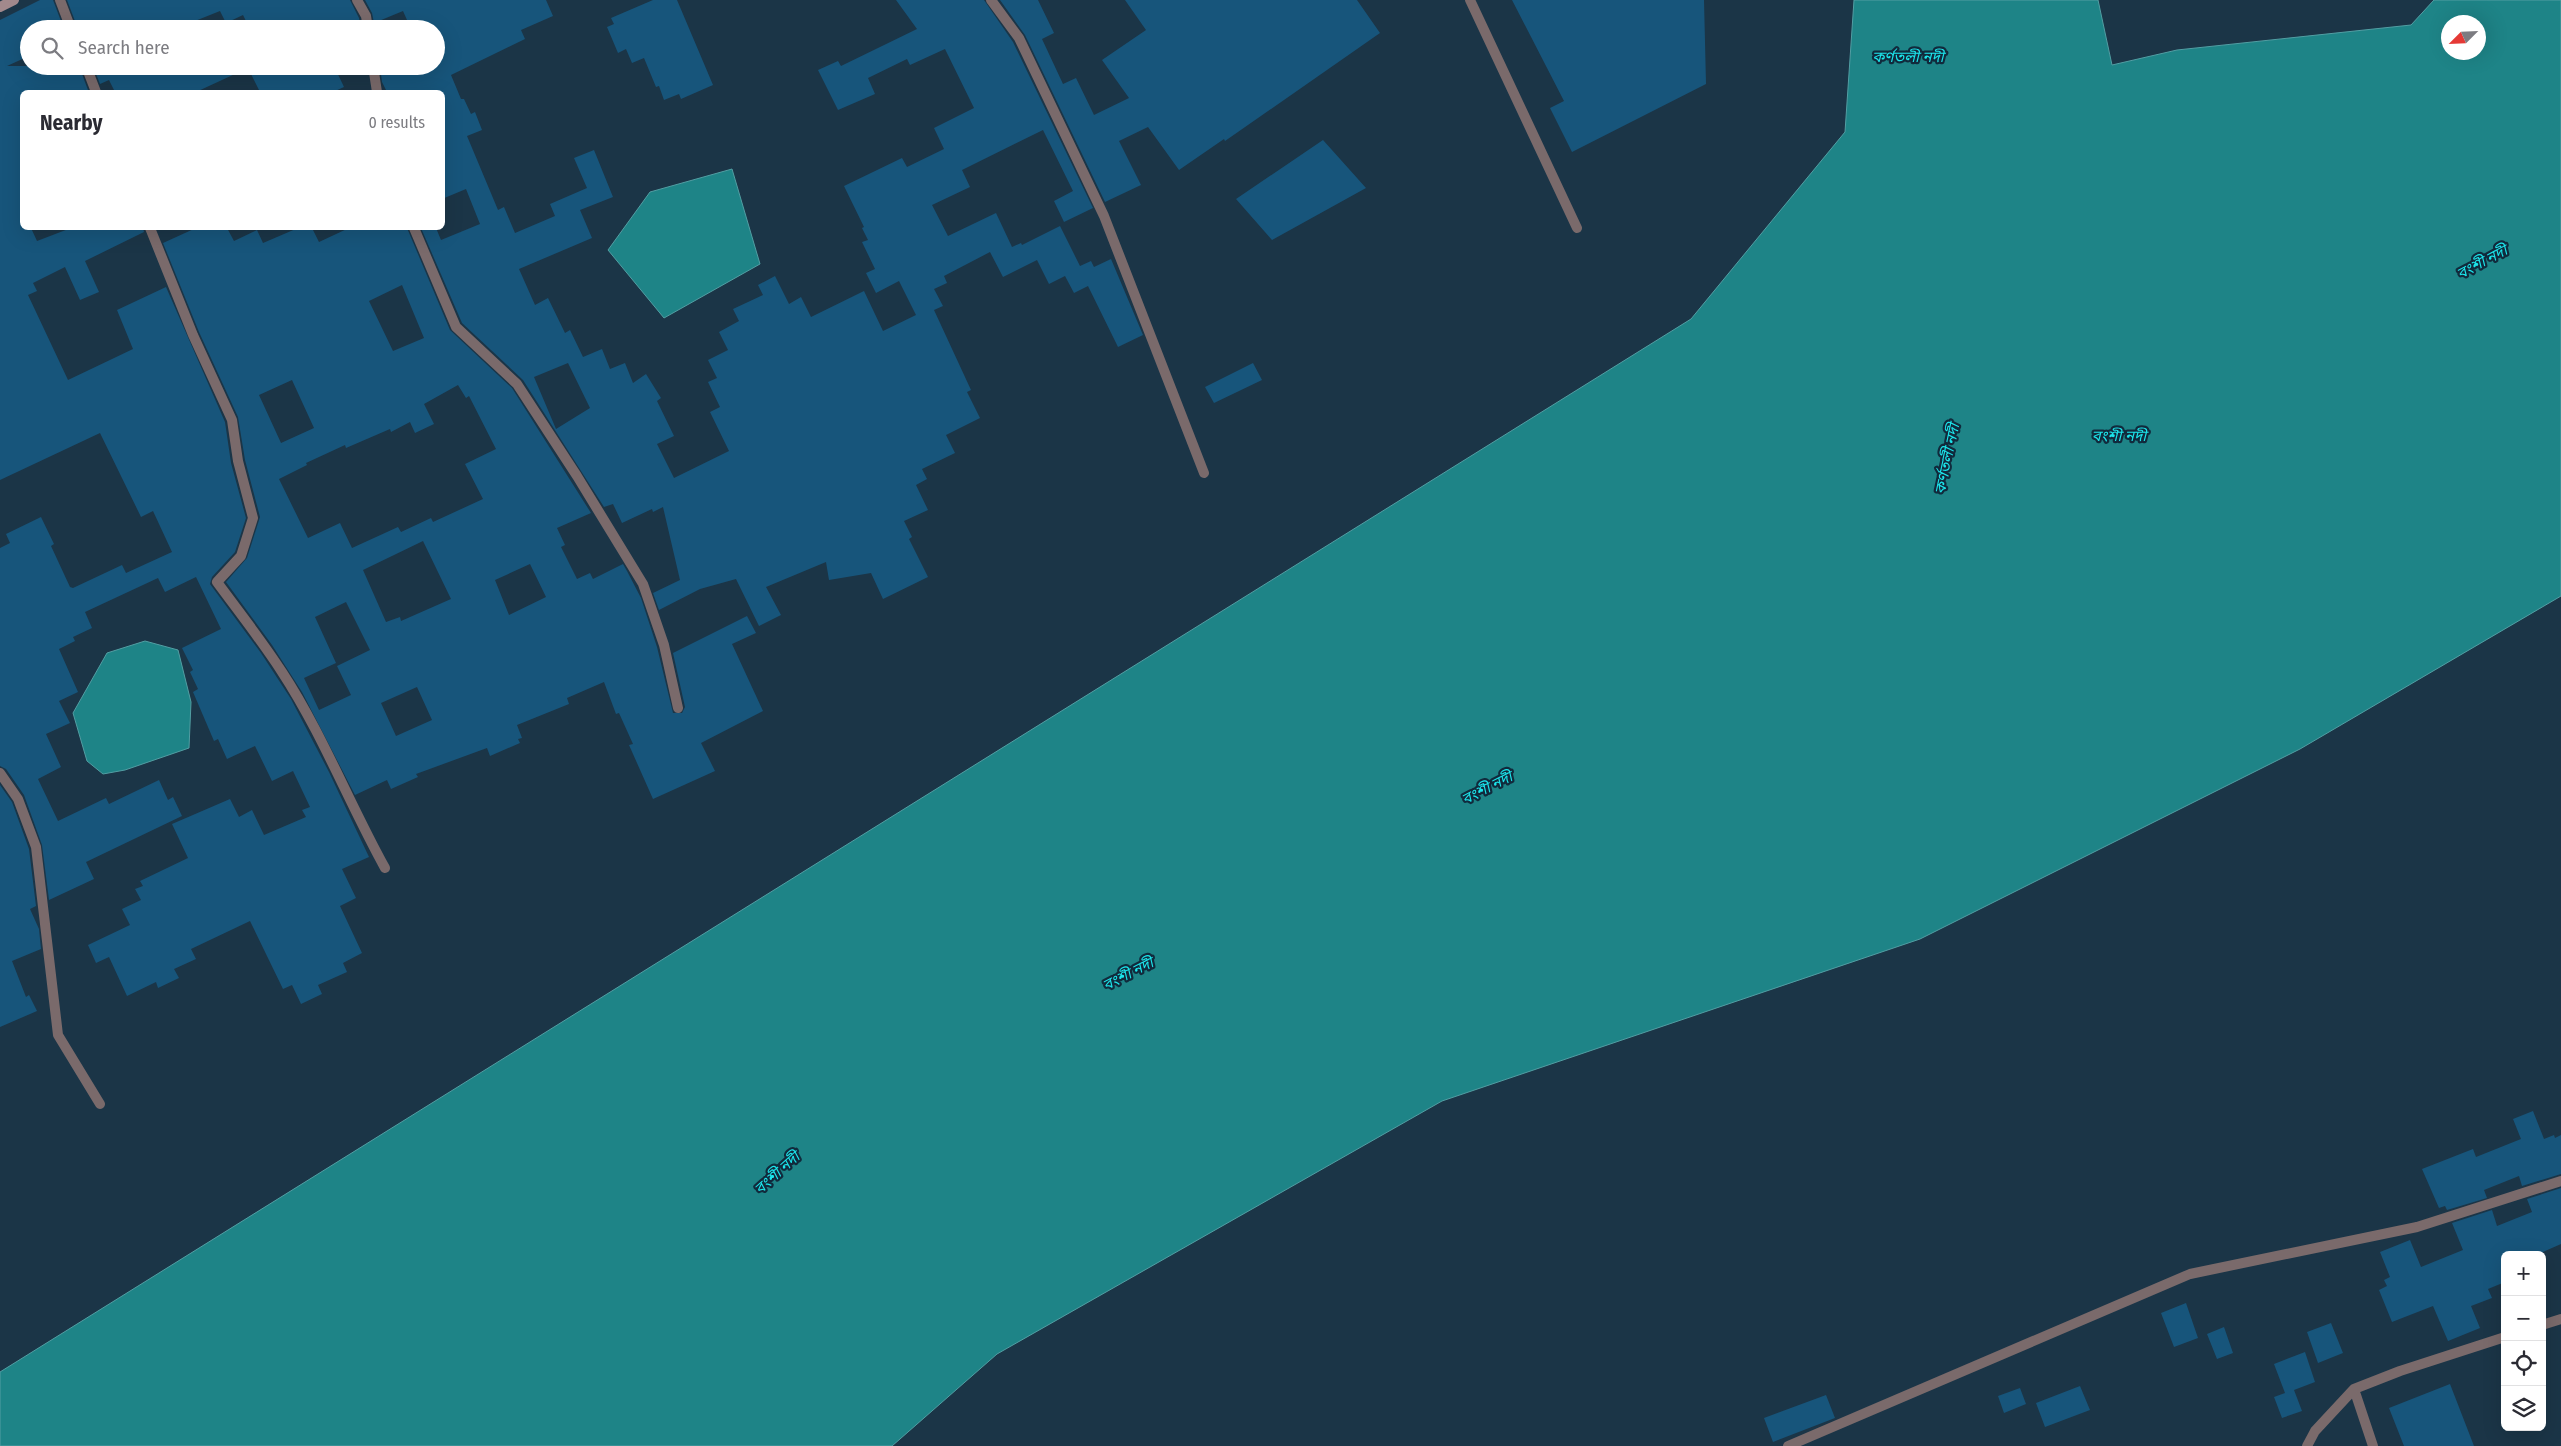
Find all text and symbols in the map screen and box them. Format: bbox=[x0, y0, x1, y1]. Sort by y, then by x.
north arrow bbox=[2441, 15, 2486, 60]
search box bbox=[20, 20, 445, 75]
icon: search bbox=[38, 34, 66, 62]
text: Search here bbox=[78, 36, 170, 59]
water label: কর্ণতলী নদী bbox=[1872, 48, 1947, 66]
text: Nearby bbox=[40, 110, 102, 136]
text: 0 results bbox=[368, 113, 425, 132]
water label: বংশী নদী bbox=[2454, 240, 2513, 283]
water label: কর্ণতলী নদী bbox=[1931, 419, 1964, 496]
water label: বংশী নদী bbox=[2092, 427, 2149, 445]
water label: বংশী নদী bbox=[1459, 766, 1518, 808]
water label: বংশী নদী bbox=[1100, 952, 1159, 994]
water label: বংশী নদী bbox=[751, 1146, 806, 1198]
map controls bbox=[2501, 1251, 2546, 1431]
button: + bbox=[2501, 1251, 2546, 1296]
button: − bbox=[2501, 1296, 2546, 1341]
button: locate bbox=[2501, 1341, 2546, 1386]
button: layers bbox=[2501, 1386, 2546, 1431]

